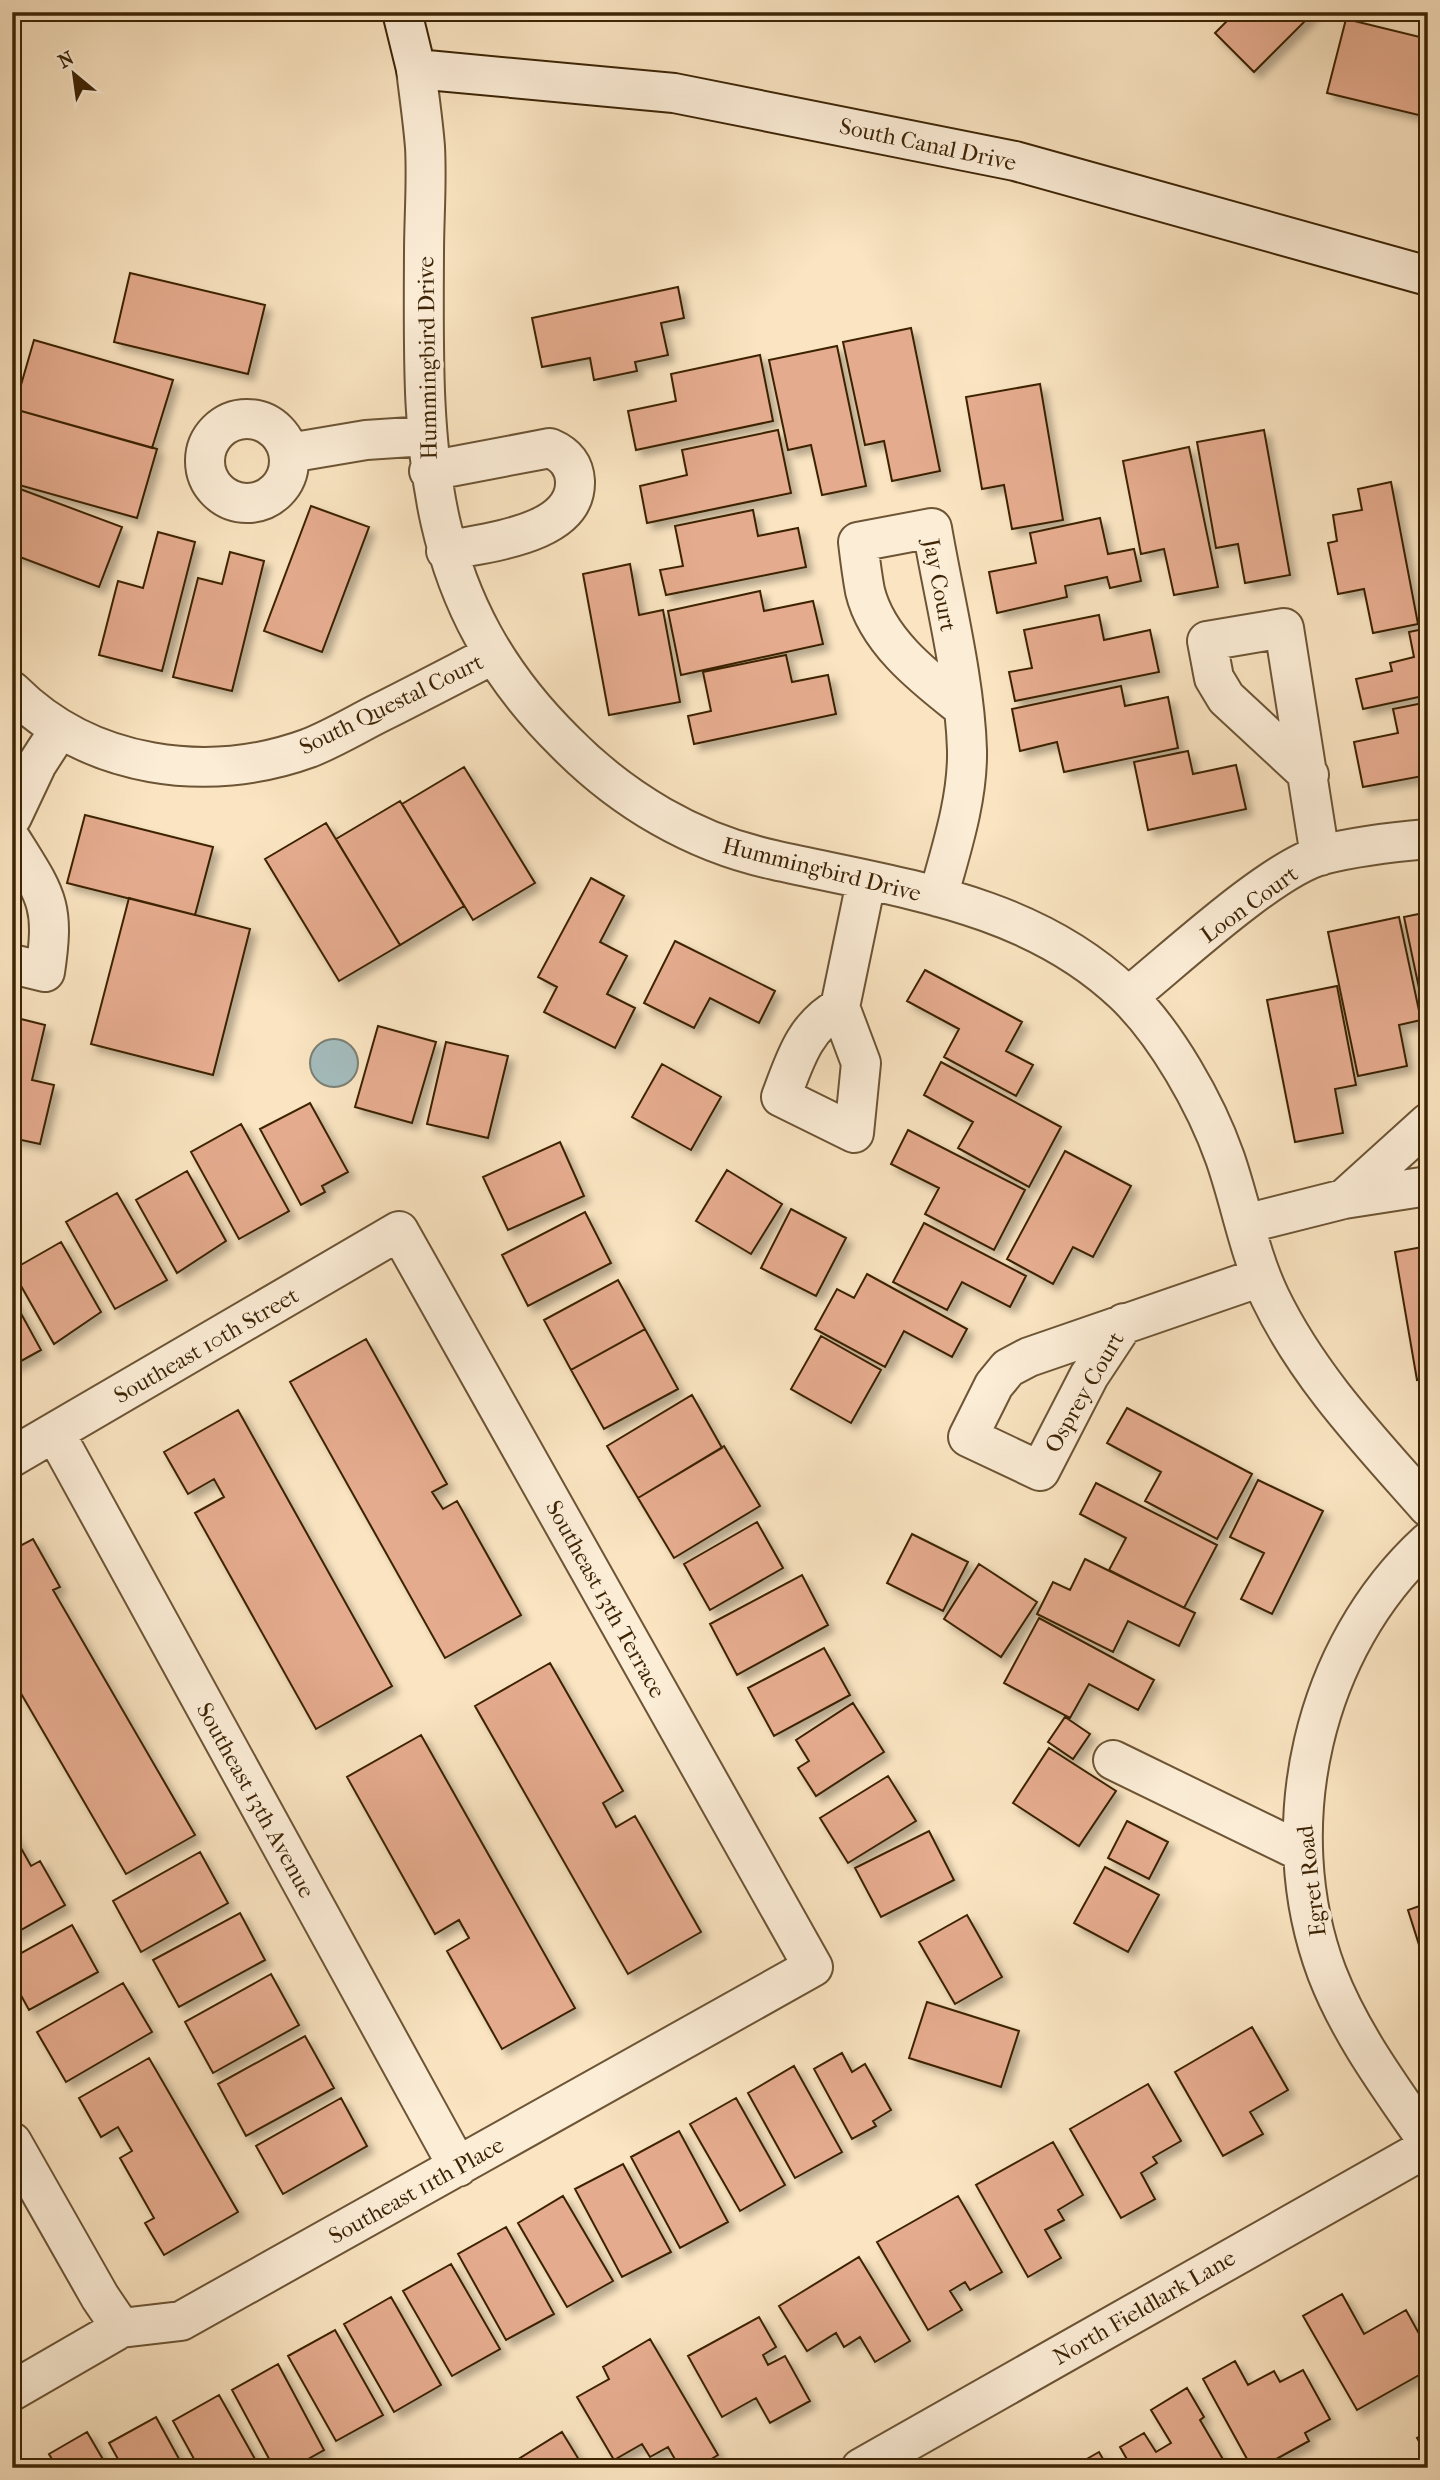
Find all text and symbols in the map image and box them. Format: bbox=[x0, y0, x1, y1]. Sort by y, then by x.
north arrow bbox=[38, 38, 108, 108]
text: N bbox=[55, 47, 78, 73]
street label: South Canal Drive bbox=[837, 113, 1019, 176]
street label: Hummingbird Drive bbox=[412, 256, 443, 460]
street label: Jay Court bbox=[917, 535, 962, 634]
street label: South Questal Court bbox=[295, 648, 488, 761]
street label: Hummingbird Drive bbox=[720, 832, 924, 907]
street label: Loon Court bbox=[1195, 860, 1303, 949]
street label: Southeast 10th Street bbox=[109, 1282, 303, 1409]
street label: Osprey Court bbox=[1039, 1327, 1130, 1457]
street label: Southeast 13th Terrace bbox=[540, 1496, 671, 1703]
street label: Southeast 13th Avenue bbox=[191, 1698, 320, 1902]
street label: Egret Road bbox=[1291, 1823, 1332, 1938]
street label: Southeast 11th Place bbox=[324, 2131, 508, 2250]
street label: North Fieldlark Lane bbox=[1048, 2244, 1240, 2371]

